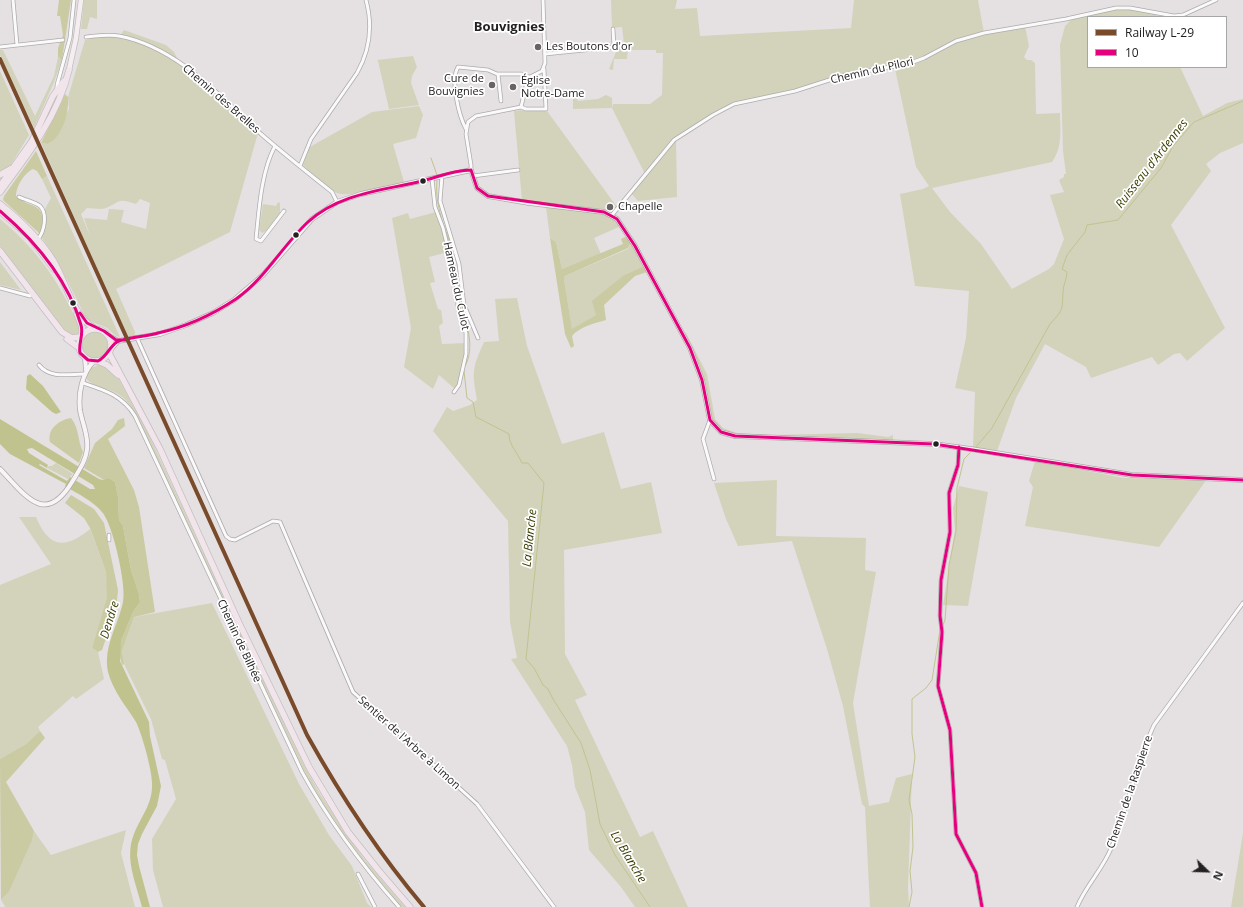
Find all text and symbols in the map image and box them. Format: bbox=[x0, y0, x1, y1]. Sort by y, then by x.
legend bbox=[1087, 16, 1227, 68]
district label: Bouvignies bbox=[474, 19, 544, 35]
text: Railway L-29 bbox=[1125, 24, 1194, 41]
place label: Les Boutons d'or bbox=[546, 40, 632, 54]
marker: Les Boutons d'or bbox=[533, 42, 543, 52]
text: 10 bbox=[1125, 44, 1139, 61]
street label: Chemin du Pilori bbox=[829, 55, 915, 87]
street label: Chemin des Brelles bbox=[180, 62, 262, 136]
place label: Cure de Bouvignies bbox=[428, 72, 484, 98]
place label: Église Notre-Dame bbox=[521, 74, 584, 100]
marker: Cure de Bouvignies bbox=[487, 80, 497, 90]
marker: Église Notre-Dame bbox=[508, 82, 518, 92]
water label: Ruisseau d'Ardennes bbox=[1113, 117, 1191, 211]
unlabelled marker bbox=[418, 176, 428, 186]
place label: Chapelle bbox=[618, 200, 662, 214]
marker: Chapelle bbox=[605, 202, 615, 212]
unlabelled marker bbox=[291, 230, 301, 240]
street label: Hameau du Culot bbox=[440, 241, 472, 331]
unlabelled marker bbox=[68, 298, 78, 308]
unlabelled marker bbox=[931, 439, 941, 449]
water label: La Blanche bbox=[520, 508, 540, 568]
street label: Chemin de Bilhée bbox=[214, 597, 264, 685]
water label: Dendre bbox=[97, 599, 123, 641]
street label: Sentier de l'Arbre à Limon bbox=[355, 694, 463, 792]
street label: Chemin de la Raspierre bbox=[1104, 734, 1156, 850]
water label: La Blanche bbox=[607, 828, 649, 886]
north arrow bbox=[1187, 851, 1227, 891]
text: N bbox=[1210, 869, 1227, 883]

